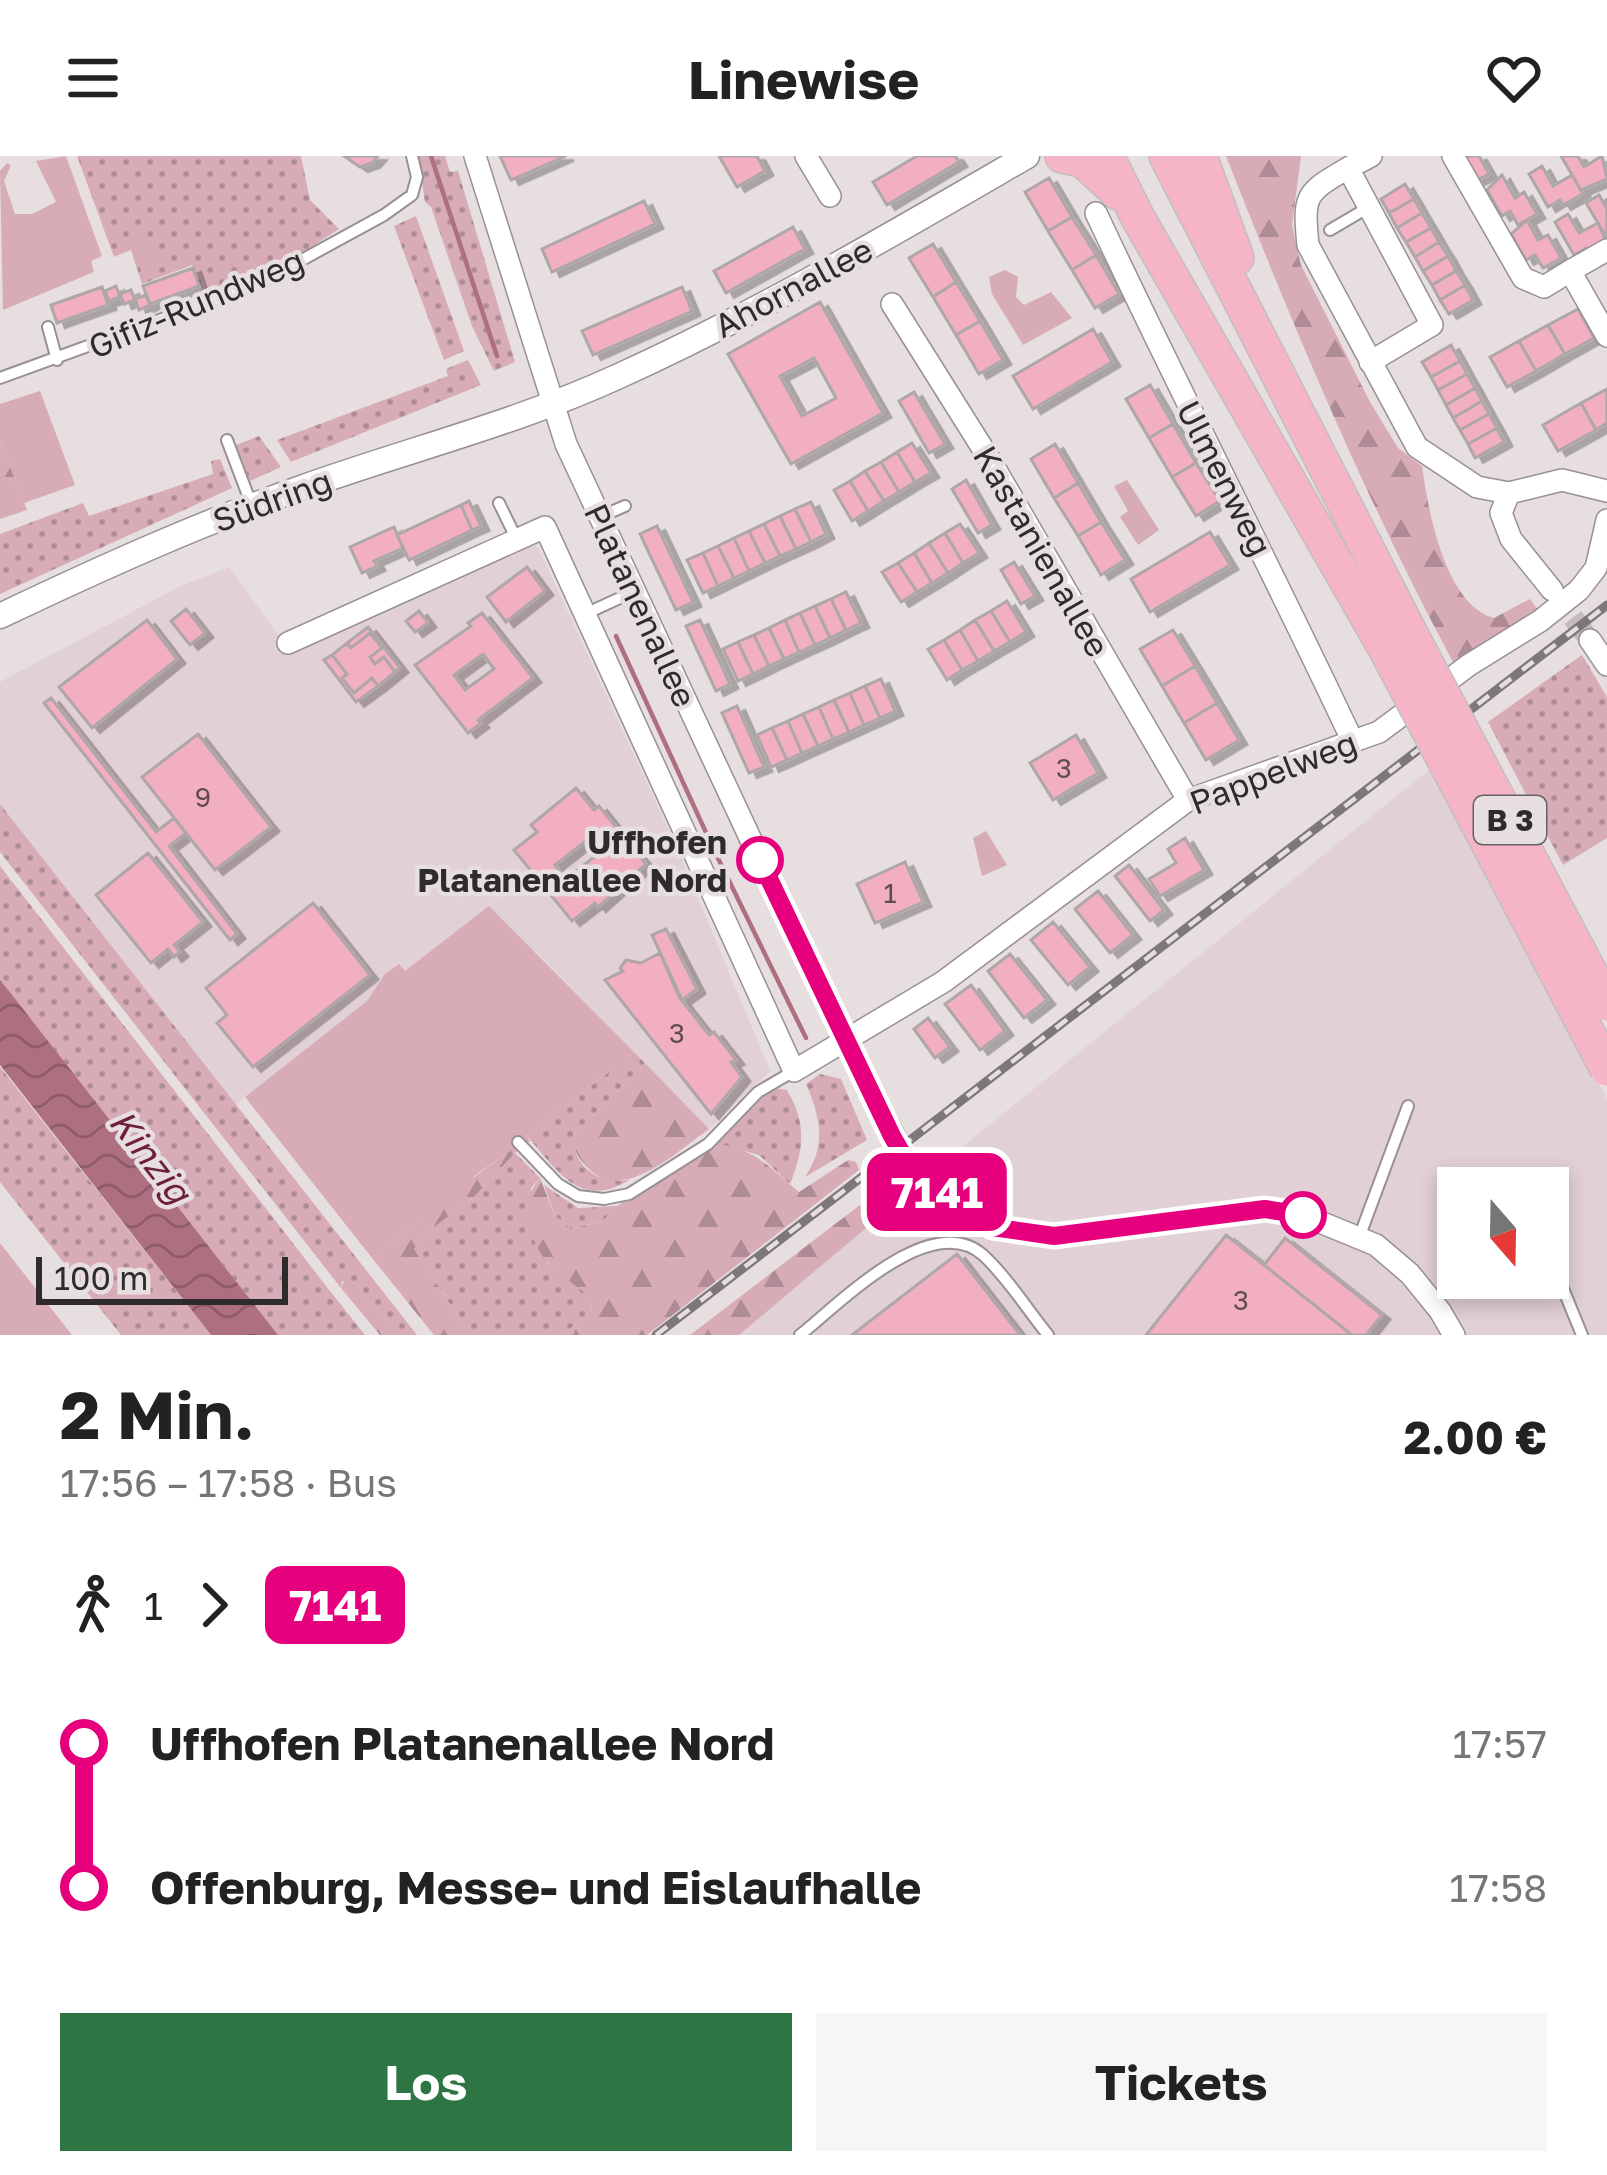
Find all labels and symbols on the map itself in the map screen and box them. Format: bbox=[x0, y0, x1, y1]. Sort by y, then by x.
street label: Ahornallee bbox=[707, 229, 879, 345]
street label: Gifiz-Rundweg bbox=[83, 240, 309, 366]
street label: Ulmenweg bbox=[1169, 394, 1281, 562]
street label: Kastanienallee bbox=[966, 439, 1118, 663]
street label: Südring bbox=[207, 461, 337, 539]
street label: Platanenallee bbox=[577, 497, 705, 713]
street label: Pappelweg bbox=[1184, 722, 1362, 822]
house number: 3 bbox=[1056, 752, 1072, 784]
house number: 9 bbox=[195, 781, 211, 813]
road number: B 3 bbox=[1474, 796, 1546, 844]
place label: Uffhofen Platanenallee Nord bbox=[417, 822, 727, 899]
marker: Uffhofen Platanenallee Nord bbox=[738, 838, 782, 882]
house number: 1 bbox=[883, 877, 897, 909]
house number: 3 bbox=[669, 1017, 685, 1049]
water label: Kinzig bbox=[101, 1101, 203, 1214]
line badge: 7141 bbox=[853, 1153, 1021, 1231]
north arrow bbox=[1437, 1167, 1569, 1299]
unlabelled marker bbox=[1281, 1193, 1325, 1237]
scale bar bbox=[36, 1251, 288, 1304]
house number: 3 bbox=[1233, 1284, 1249, 1316]

